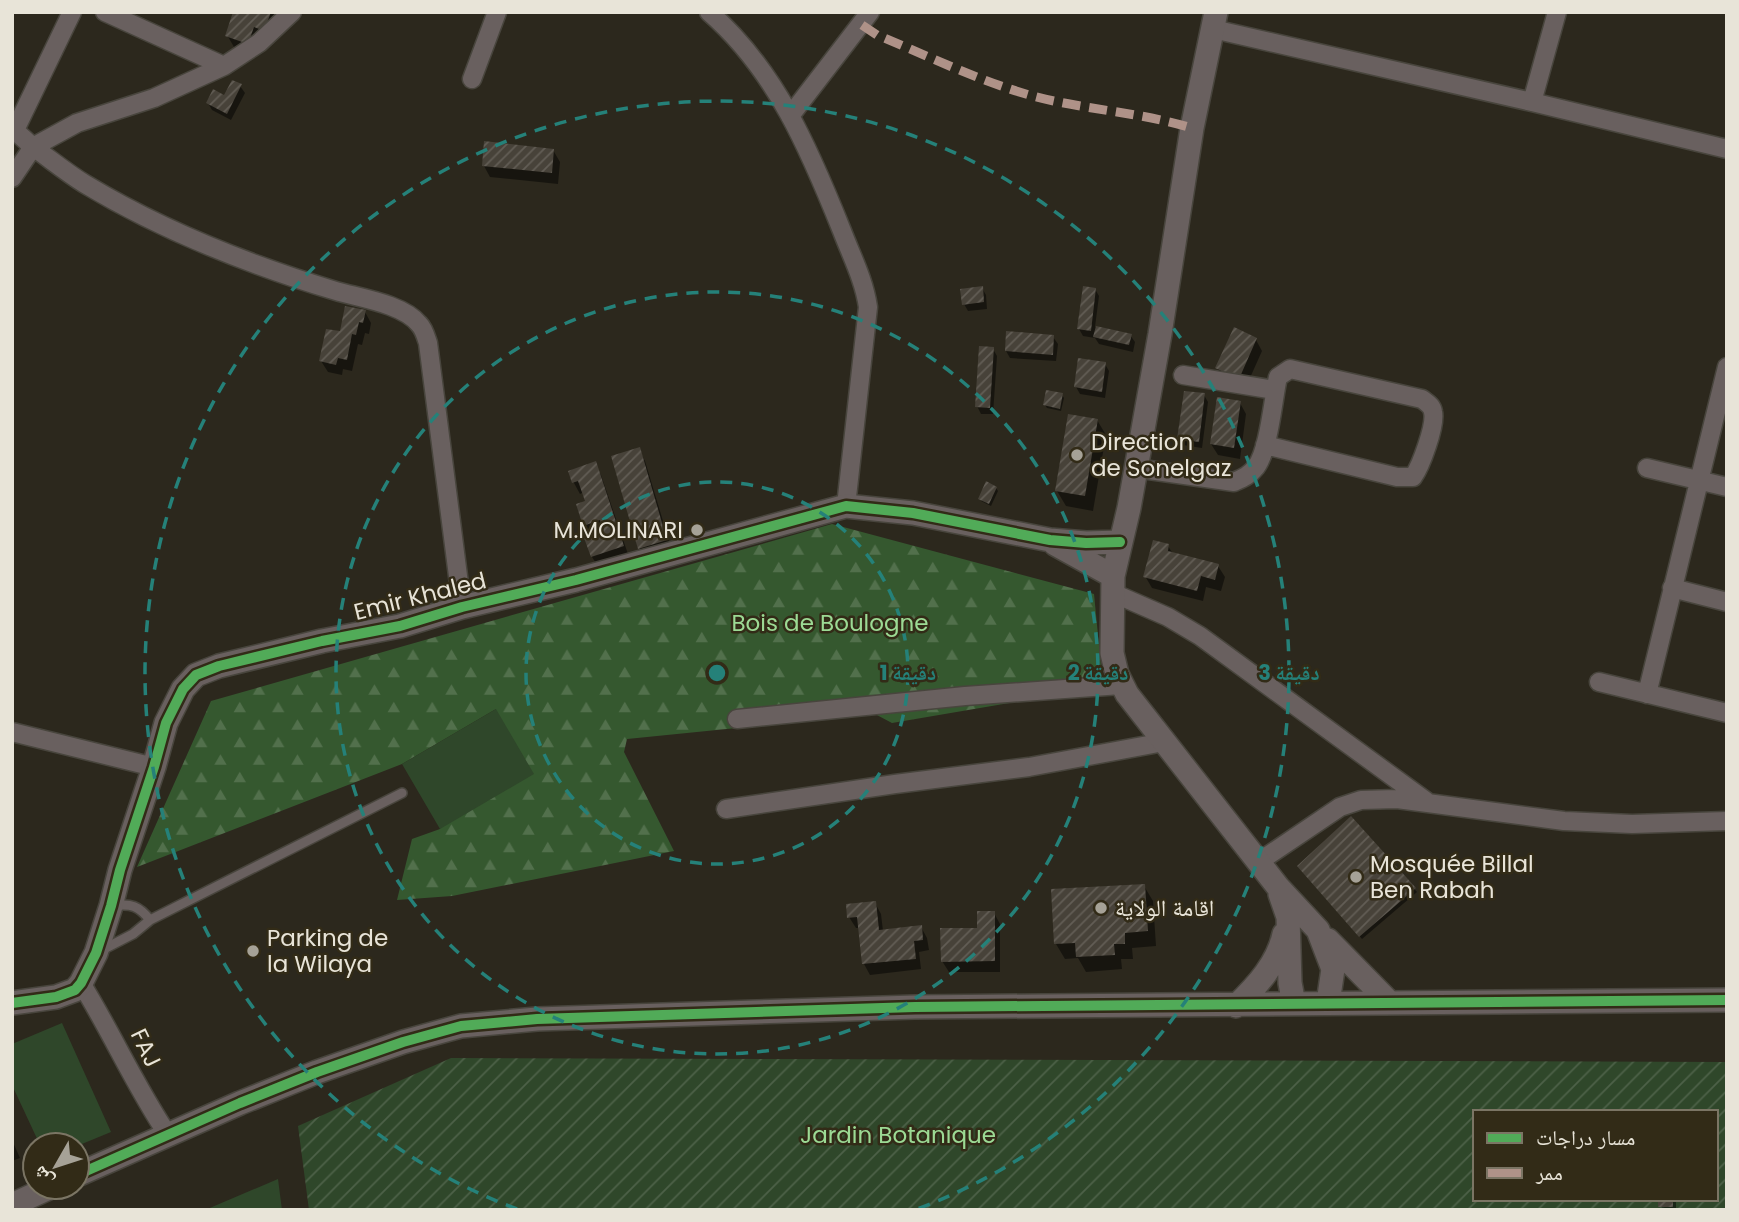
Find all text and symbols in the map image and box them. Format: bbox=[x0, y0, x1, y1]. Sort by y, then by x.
place label: Direction de Sonelgaz bbox=[1091, 426, 1231, 484]
marker: Direction de Sonelgaz bbox=[1069, 447, 1085, 463]
place label: M.MOLINARI bbox=[554, 514, 683, 546]
marker: M.MOLINARI bbox=[689, 522, 705, 538]
street label: Emir Khaled bbox=[350, 564, 490, 628]
park label: Bois de Boulogne bbox=[731, 607, 929, 639]
text: 1 دقيقة bbox=[880, 658, 936, 687]
text: 2 دقيقة bbox=[1068, 658, 1128, 687]
text: 3 دقيقة bbox=[1258, 658, 1320, 687]
centre of rings bbox=[705, 661, 729, 685]
place label: Mosquée Billal Ben Rabah bbox=[1370, 848, 1534, 906]
marker: Mosquée Billal Ben Rabah bbox=[1348, 869, 1364, 885]
place label: اقامة الولاية bbox=[1115, 892, 1214, 924]
marker: اقامة الولاية bbox=[1093, 900, 1109, 916]
place label: Parking de la Wilaya bbox=[267, 922, 388, 980]
marker: Parking de la Wilaya bbox=[245, 943, 261, 959]
street label: FAJ bbox=[123, 1023, 169, 1073]
legend bbox=[1473, 1110, 1718, 1201]
park label: Jardin Botanique bbox=[800, 1119, 996, 1151]
text: مسار دراجات bbox=[1536, 1123, 1635, 1152]
north arrow bbox=[21, 1131, 91, 1201]
text: ممر bbox=[1535, 1158, 1563, 1187]
text: ش bbox=[26, 1160, 60, 1193]

